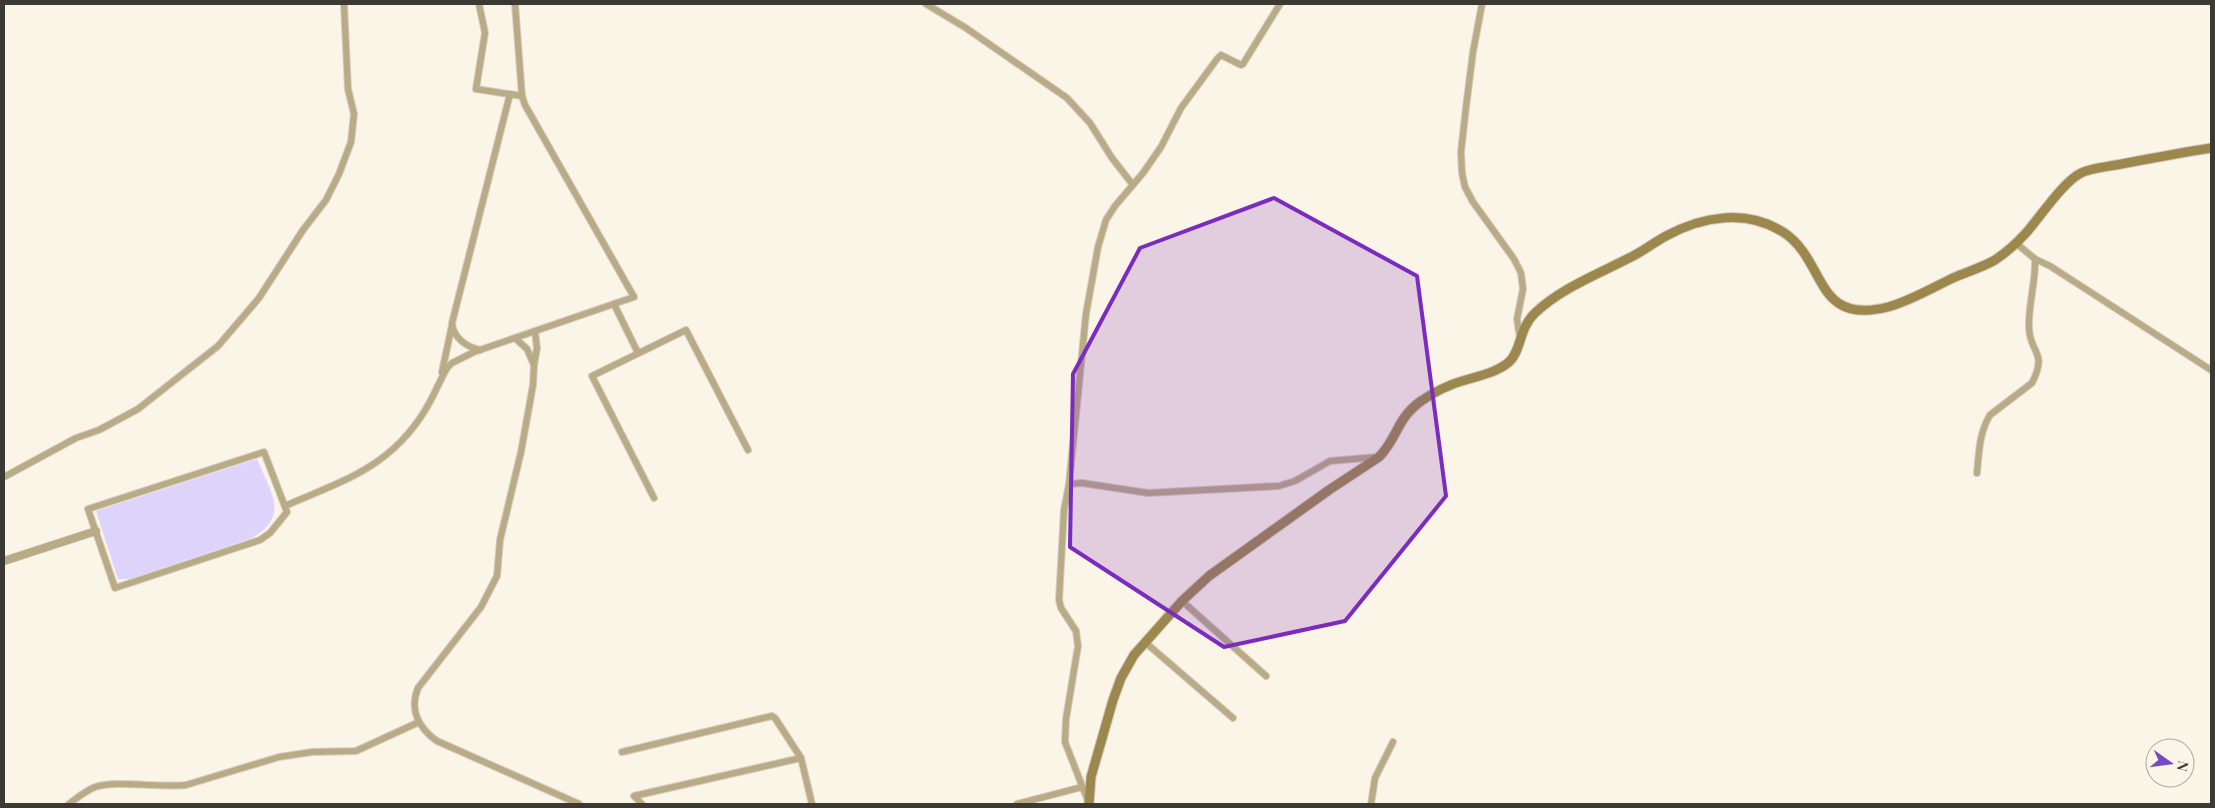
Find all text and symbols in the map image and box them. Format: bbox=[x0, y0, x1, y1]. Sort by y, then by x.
north arrow bbox=[2145, 738, 2195, 788]
text: N bbox=[2173, 759, 2194, 773]

